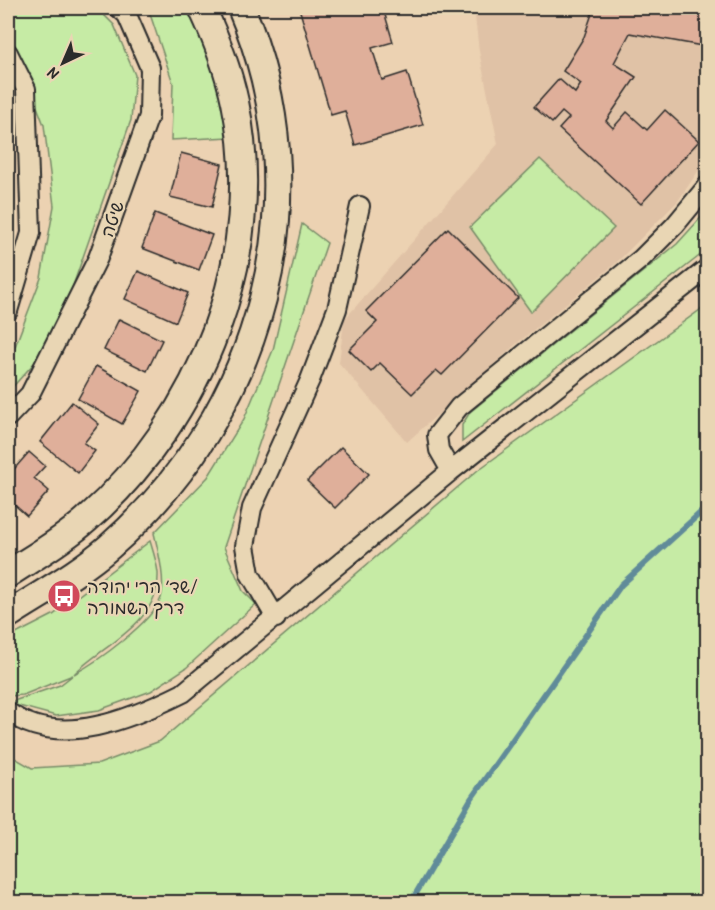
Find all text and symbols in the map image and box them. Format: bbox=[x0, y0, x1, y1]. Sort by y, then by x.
north arrow bbox=[33, 33, 93, 93]
text: N bbox=[42, 63, 63, 85]
street label: שיטה bbox=[94, 197, 130, 241]
place label: שד׳ הרי יהודה/ דרך השמורה bbox=[87, 574, 198, 620]
bus stop icon: שד׳ הרי יהודה/ דרך השמורה bbox=[46, 578, 82, 614]

